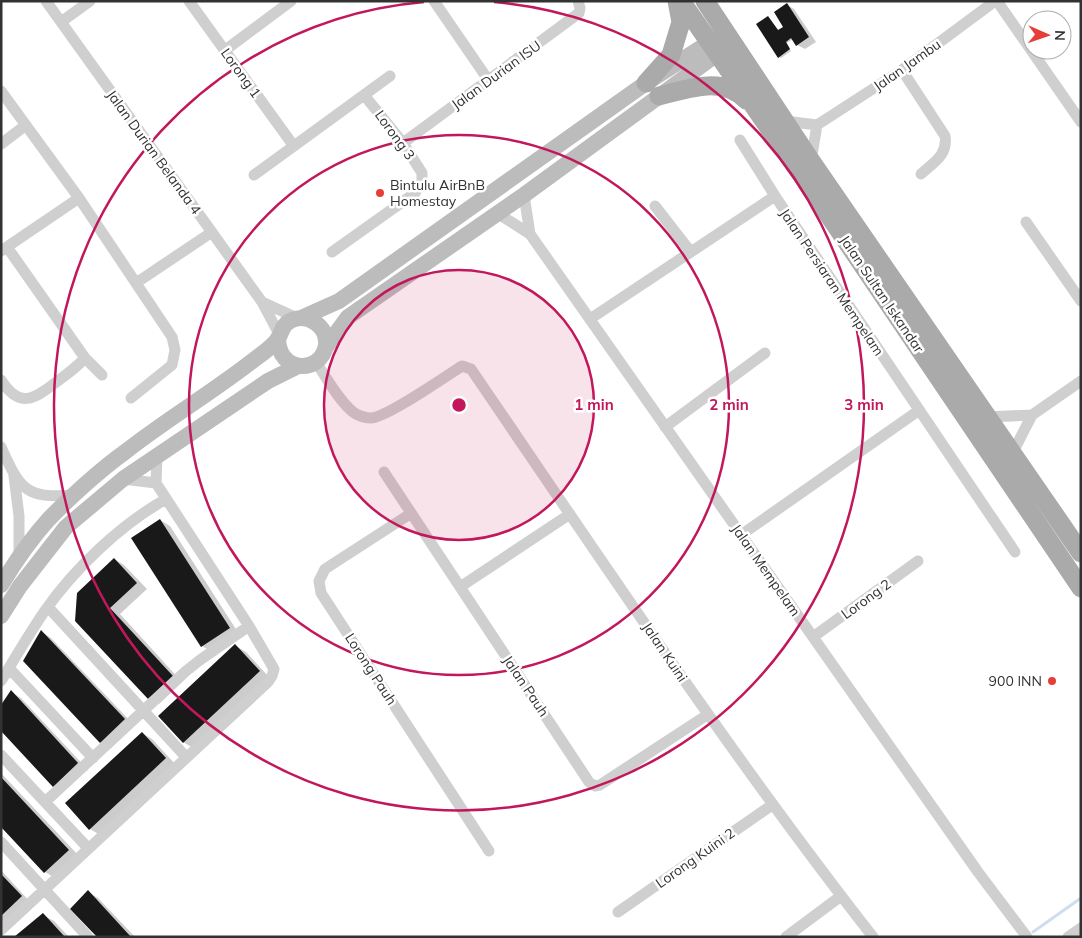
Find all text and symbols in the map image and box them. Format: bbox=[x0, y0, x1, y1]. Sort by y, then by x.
north arrow bbox=[1022, 10, 1072, 60]
text: N bbox=[1051, 30, 1069, 41]
street label: Jalan Jambu bbox=[870, 35, 944, 95]
street label: Jalan Durian ISU bbox=[448, 36, 544, 114]
street label: Lorong 1 bbox=[217, 45, 265, 101]
street label: Jalan Durian Belanda 4 bbox=[103, 86, 206, 218]
street label: Lorong 3 bbox=[371, 107, 419, 163]
place label: Bintulu AirBnB Homestay bbox=[390, 176, 485, 210]
marker: Bintulu AirBnB Homestay bbox=[374, 187, 386, 199]
street label: Jalan Persiaran Mempelam bbox=[776, 205, 888, 359]
street label: Jalan Sultan Iskandar bbox=[836, 232, 929, 357]
text: 1 min bbox=[574, 395, 614, 414]
text: 2 min bbox=[709, 395, 749, 414]
text: 3 min bbox=[844, 395, 884, 414]
centre of rings bbox=[450, 396, 468, 414]
street label: Jalan Mempelam bbox=[727, 520, 805, 620]
street label: Lorong 2 bbox=[838, 575, 894, 623]
street label: Jalan Kuini bbox=[638, 619, 692, 685]
street label: Lorong Pauh bbox=[341, 630, 401, 708]
street label: Jalan Pauh bbox=[499, 652, 553, 720]
place label: 900 INN bbox=[989, 672, 1042, 690]
marker: 900 INN bbox=[1046, 675, 1058, 687]
street label: Lorong Kuini 2 bbox=[652, 824, 738, 892]

